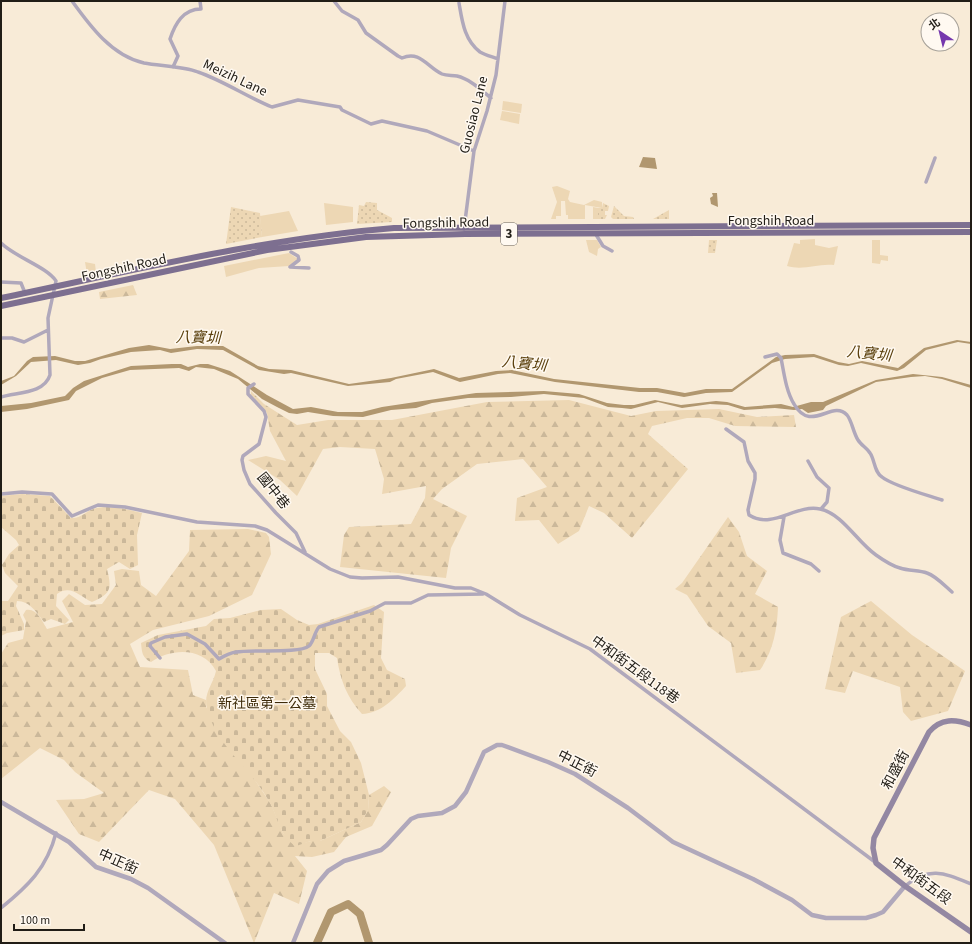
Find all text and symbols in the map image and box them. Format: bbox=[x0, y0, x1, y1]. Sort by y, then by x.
north arrow bbox=[920, 12, 960, 52]
text: 北 bbox=[926, 15, 943, 34]
street label: Meizih Lane bbox=[200, 54, 270, 102]
street label: Guosiao Lane bbox=[455, 74, 493, 156]
street label: Fongshih Road bbox=[728, 211, 814, 231]
street label: Fongshih Road bbox=[403, 212, 489, 234]
road number: 3 bbox=[501, 223, 517, 245]
street label: Fongshih Road bbox=[80, 249, 168, 287]
water label: 八寶圳 bbox=[175, 327, 223, 349]
water label: 八寶圳 bbox=[846, 341, 894, 367]
water label: 八寶圳 bbox=[501, 351, 549, 377]
street label: 國中巷 bbox=[252, 468, 294, 514]
street label: 中和街五段118巷 bbox=[587, 631, 683, 709]
park label: 新社區第一公墓 bbox=[218, 694, 316, 714]
street label: 中正街 bbox=[554, 746, 600, 782]
street label: 和盛街 bbox=[877, 747, 915, 793]
street label: 中正街 bbox=[95, 844, 141, 880]
street label: 中和街五段 bbox=[887, 852, 955, 910]
scale bar bbox=[14, 906, 84, 932]
text: 100 m bbox=[20, 912, 50, 929]

